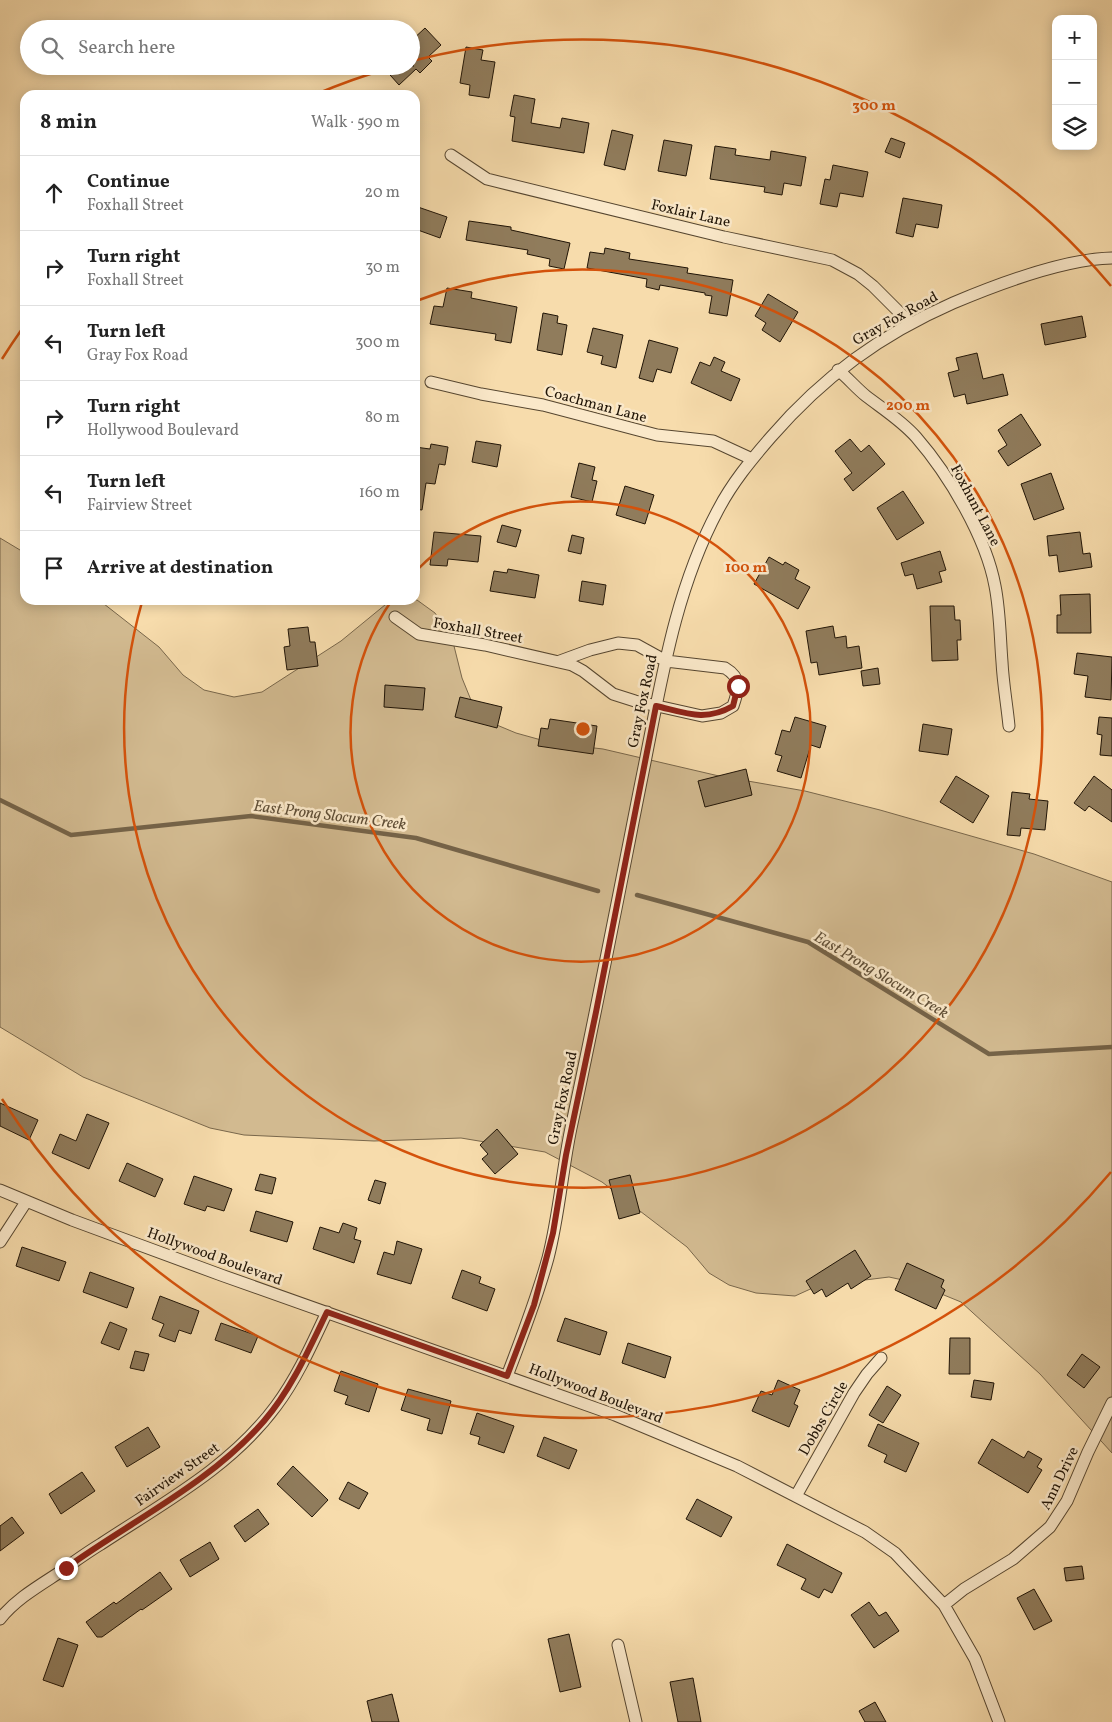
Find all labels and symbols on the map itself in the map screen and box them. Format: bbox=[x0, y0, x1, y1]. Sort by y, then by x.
text: 300 m bbox=[852, 96, 896, 117]
street label: Foxlair Lane bbox=[649, 195, 732, 234]
street label: Gray Fox Road bbox=[849, 287, 942, 352]
street label: Coachman Lane bbox=[542, 382, 649, 429]
text: 200 m bbox=[886, 396, 930, 417]
street label: Foxhunt Lane bbox=[944, 461, 1005, 550]
text: 100 m bbox=[725, 558, 768, 579]
street label: Foxhall Street bbox=[431, 613, 524, 650]
street label: Gray Fox Road bbox=[623, 653, 664, 750]
route start bbox=[727, 675, 750, 698]
centre of rings bbox=[574, 720, 592, 738]
water label: East Prong Slocum Creek bbox=[252, 796, 408, 836]
water label: East Prong Slocum Creek bbox=[810, 927, 953, 1025]
street label: Gray Fox Road bbox=[543, 1050, 584, 1147]
street label: Hollywood Boulevard bbox=[144, 1223, 285, 1292]
street label: Hollywood Boulevard bbox=[525, 1359, 666, 1430]
street label: Dobbs Circle bbox=[794, 1378, 854, 1460]
street label: Fairview Street bbox=[131, 1438, 224, 1512]
street label: Ann Drive bbox=[1036, 1443, 1085, 1514]
route end bbox=[55, 1557, 78, 1580]

